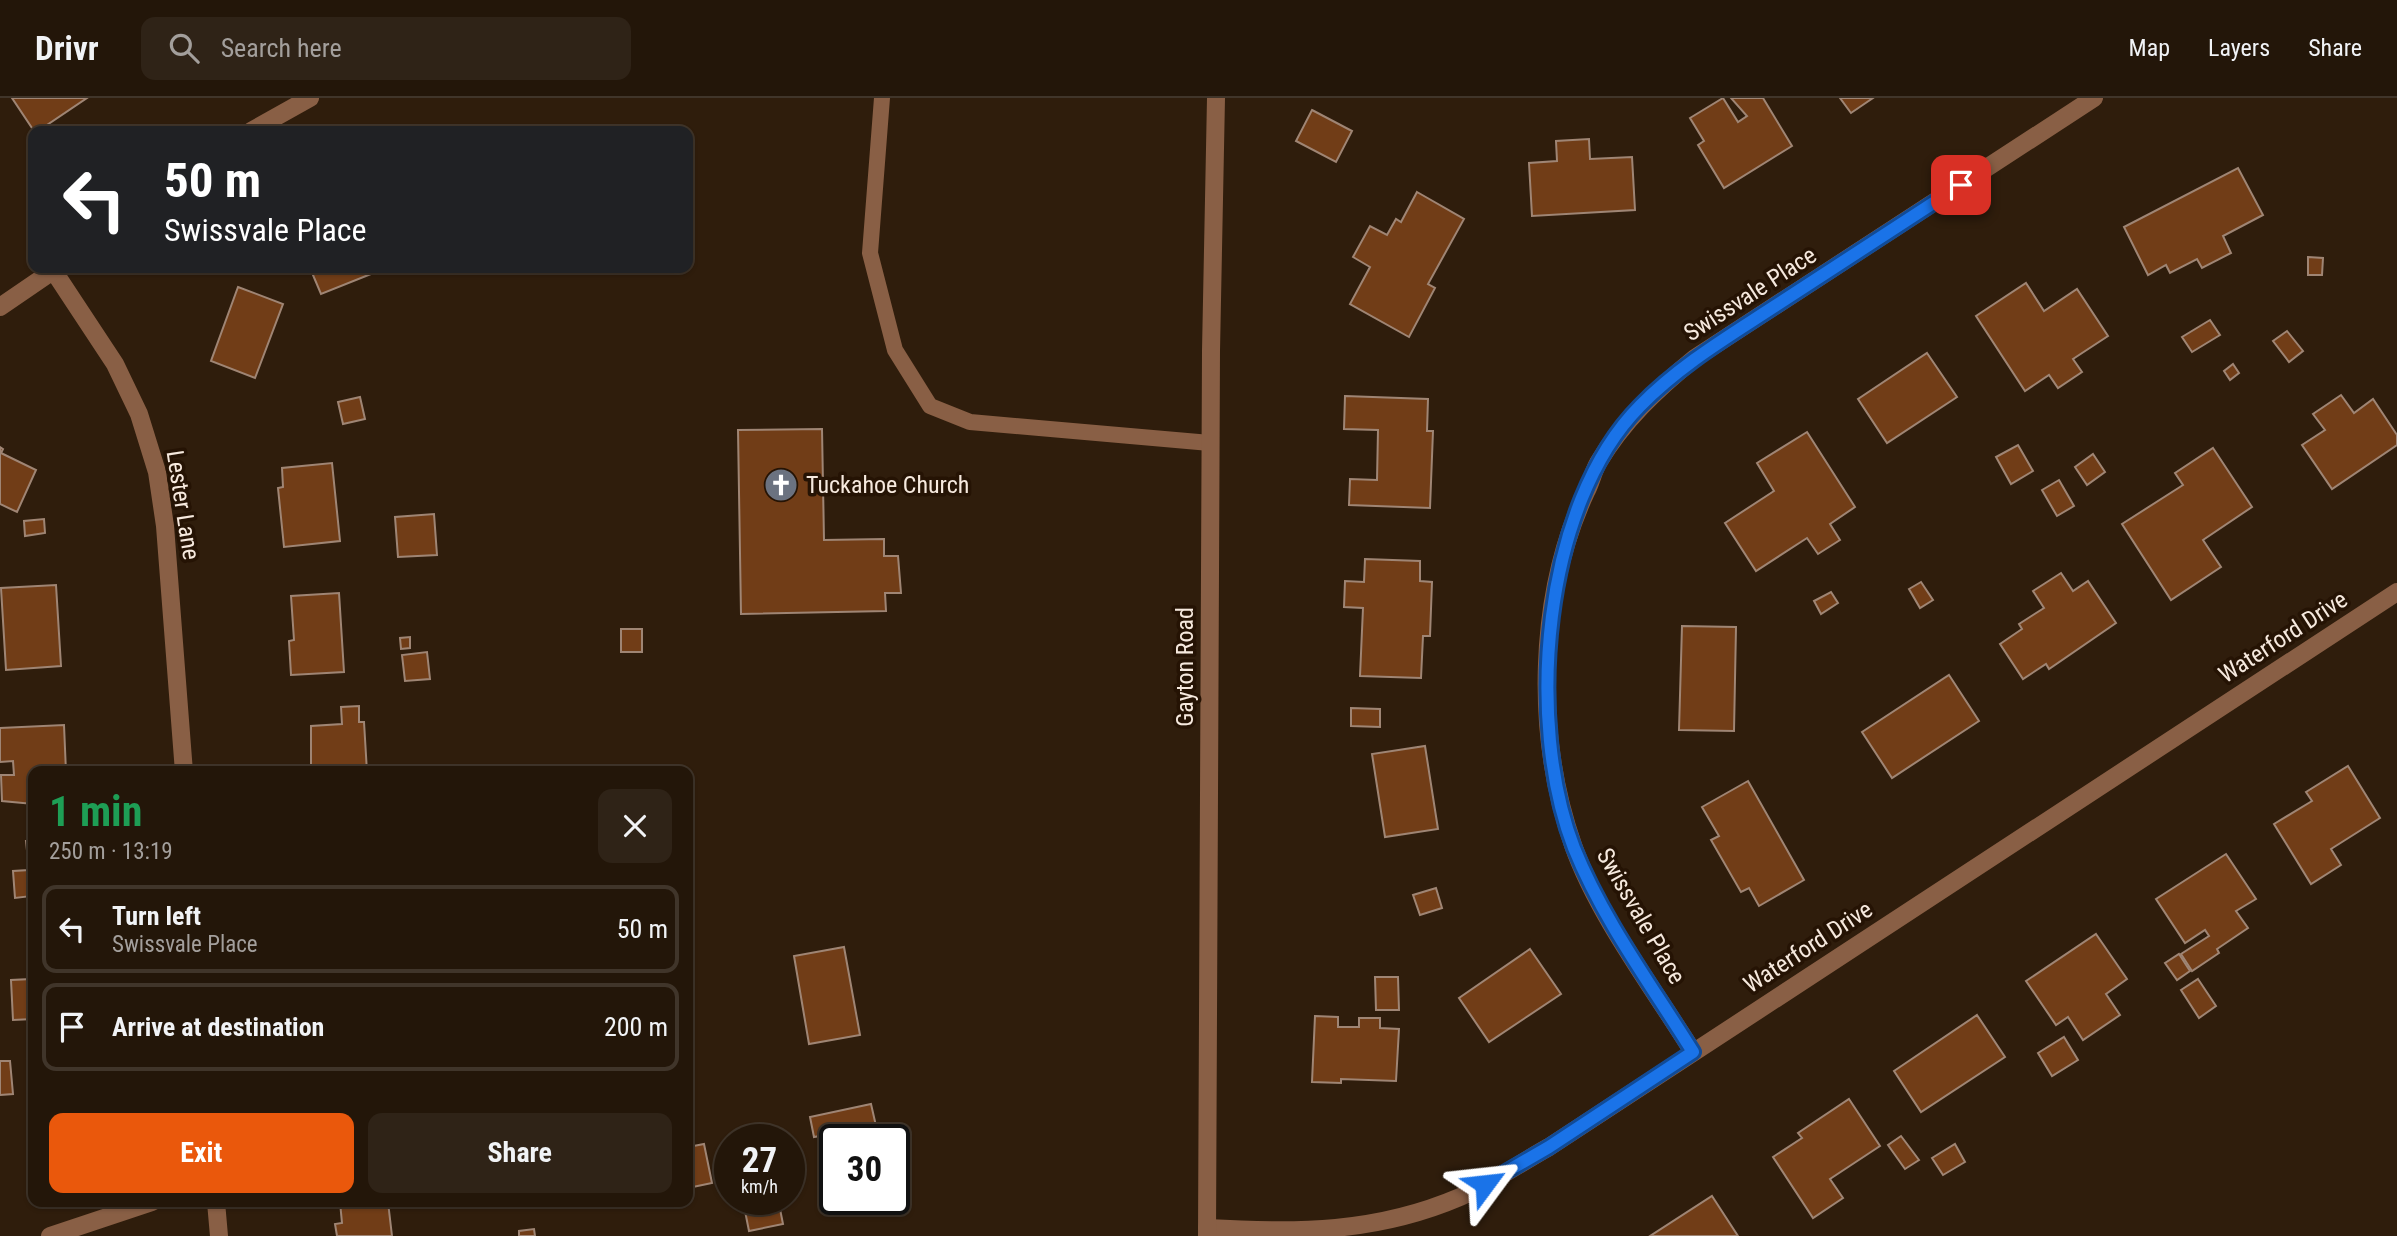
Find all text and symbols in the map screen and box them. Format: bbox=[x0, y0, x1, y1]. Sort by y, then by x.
search box bbox=[141, 17, 631, 80]
text: Drivr bbox=[35, 29, 99, 68]
icon: search bbox=[165, 29, 203, 67]
text: Search here bbox=[221, 33, 342, 63]
text: Map bbox=[2129, 34, 2170, 62]
text: Layers bbox=[2208, 34, 2270, 62]
text: Share bbox=[2308, 34, 2362, 62]
text: 50 m bbox=[164, 152, 261, 209]
icon: left bbox=[49, 154, 140, 245]
pin bbox=[1931, 155, 1991, 215]
icon: arrive bbox=[1942, 166, 1980, 204]
text: Swissvale Place bbox=[164, 211, 367, 249]
street label: Swissvale Place bbox=[1679, 241, 1821, 347]
street label: Lester Lane bbox=[161, 448, 205, 562]
church icon: Tuckahoe Church bbox=[762, 466, 800, 504]
place label: Tuckahoe Church bbox=[806, 471, 969, 499]
street label: Waterford Drive bbox=[2214, 585, 2352, 689]
street label: Gayton Road bbox=[1171, 607, 1199, 727]
text: 1 min bbox=[49, 787, 142, 836]
button: close bbox=[598, 789, 672, 863]
text: 250 m · 13:19 bbox=[49, 838, 173, 865]
street label: Swissvale Place bbox=[1591, 843, 1691, 989]
street label: Waterford Drive bbox=[1739, 895, 1877, 999]
text: Turn left bbox=[112, 901, 201, 931]
icon: left bbox=[53, 910, 91, 948]
text: 50 m bbox=[617, 914, 668, 944]
text: Swissvale Place bbox=[112, 931, 258, 958]
icon: arrive bbox=[53, 1008, 91, 1046]
text: Arrive at destination bbox=[112, 1012, 324, 1042]
text: 200 m bbox=[604, 1012, 668, 1042]
button: Exit bbox=[49, 1113, 354, 1193]
button: Share bbox=[368, 1113, 672, 1193]
speed limit sign: 30 bbox=[819, 1124, 910, 1215]
text: 27 bbox=[742, 1140, 777, 1181]
position arrow bbox=[1448, 1147, 1522, 1221]
text: km/h bbox=[741, 1176, 778, 1197]

